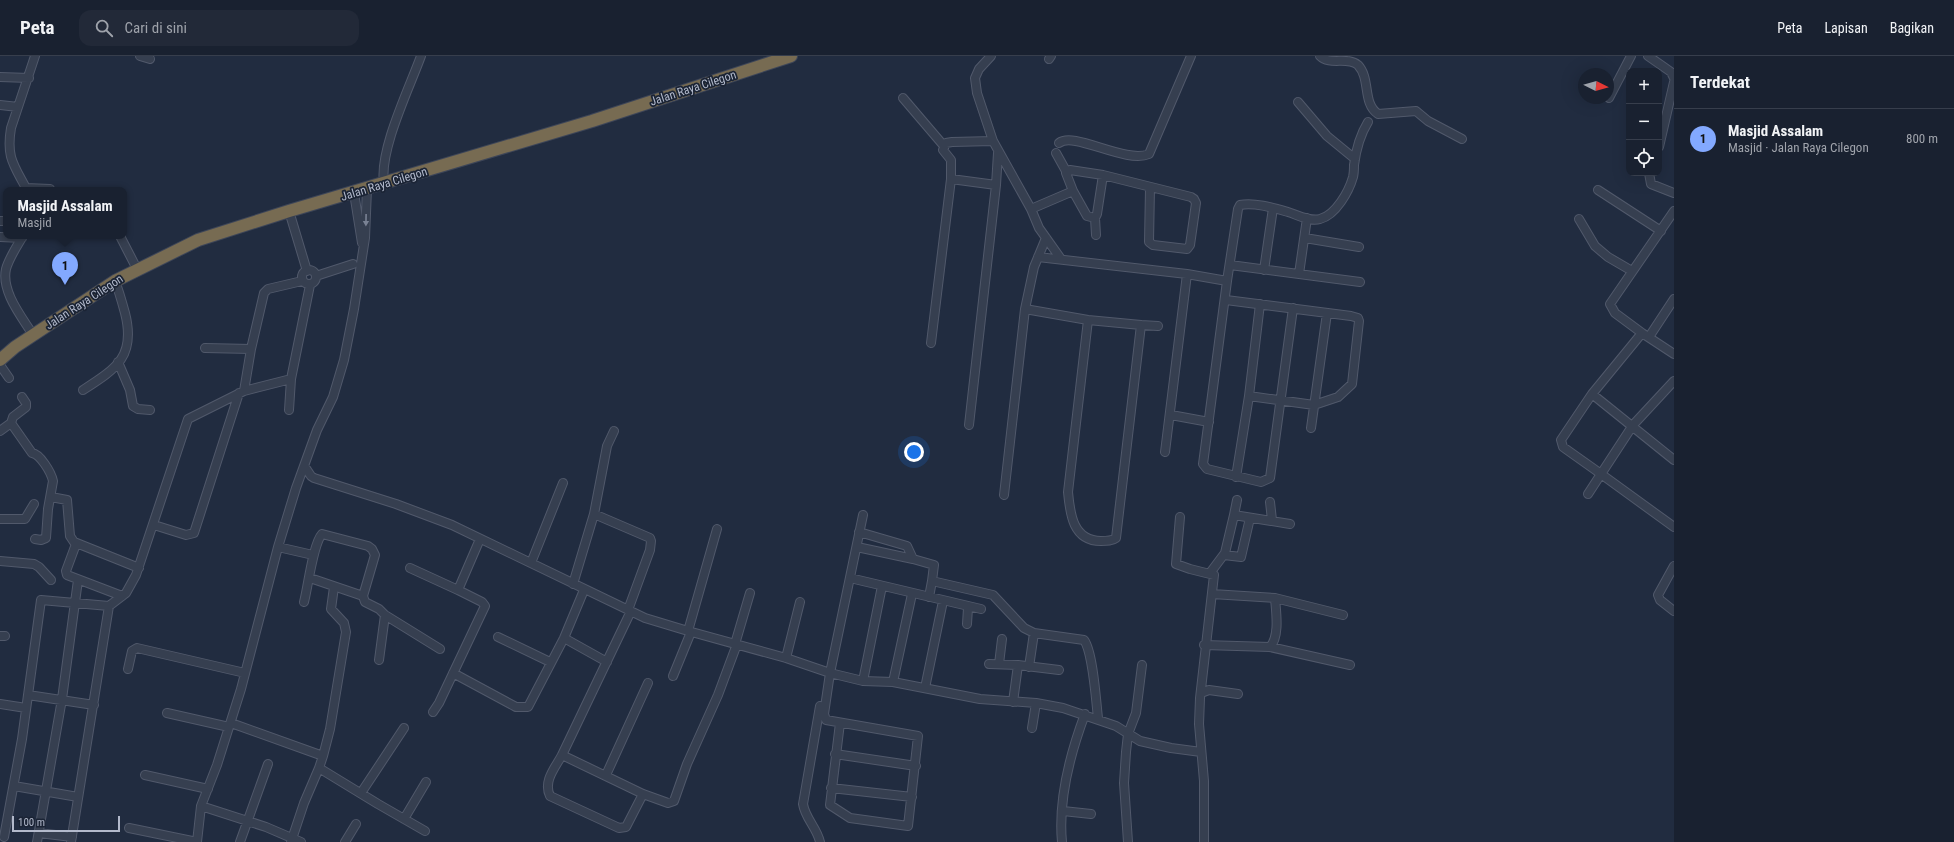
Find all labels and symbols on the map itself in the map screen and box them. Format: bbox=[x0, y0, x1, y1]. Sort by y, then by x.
street label: Jalan Raya Cilegon bbox=[648, 67, 738, 109]
north arrow bbox=[1578, 68, 1614, 104]
street label: Jalan Raya Cilegon bbox=[339, 164, 429, 204]
one-way arrow bbox=[363, 214, 369, 227]
pin: 1 bbox=[52, 252, 78, 285]
street label: Jalan Raya Cilegon bbox=[43, 272, 126, 332]
your location bbox=[904, 442, 924, 462]
scale bar bbox=[12, 814, 120, 833]

